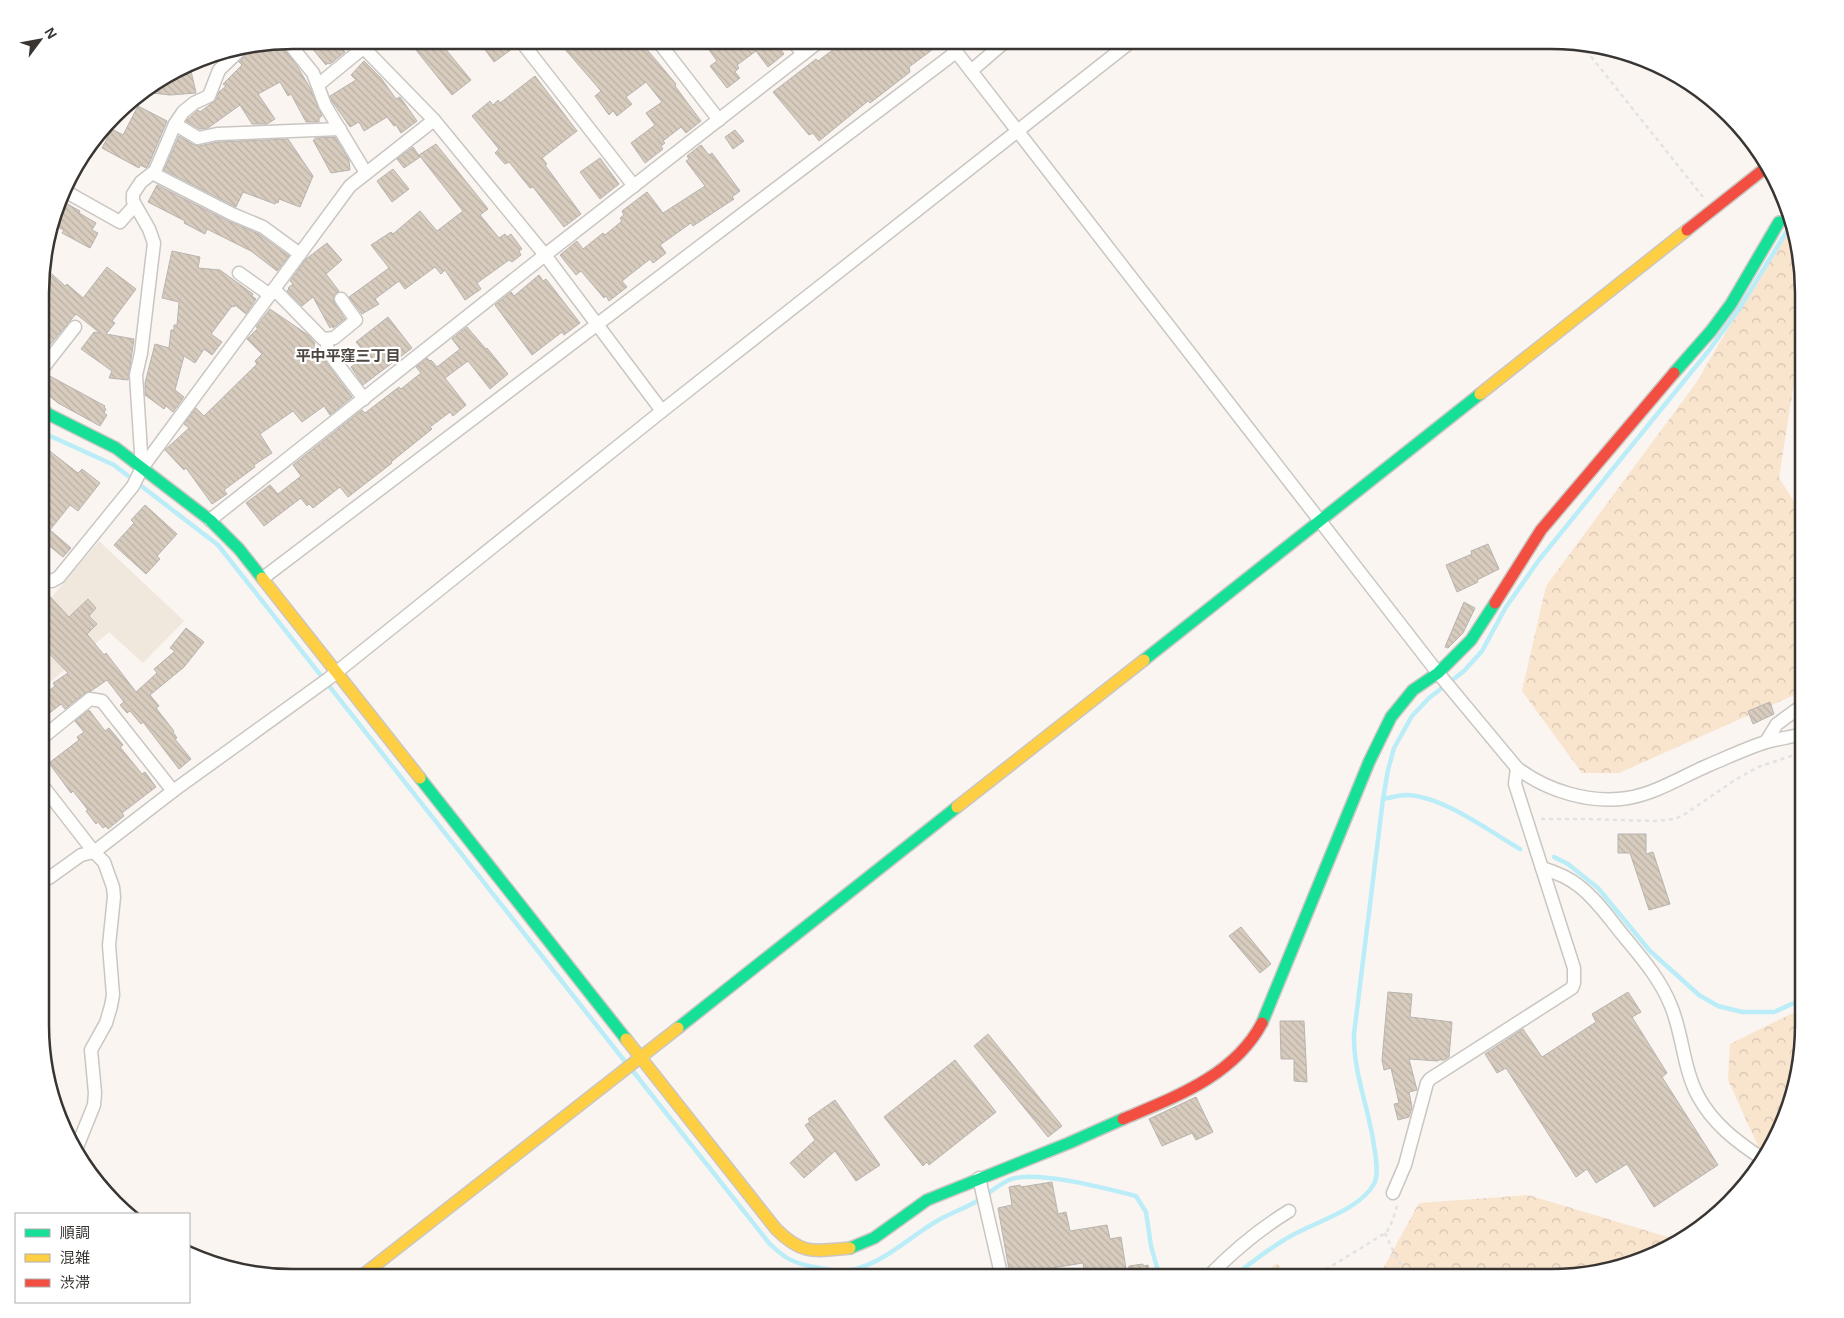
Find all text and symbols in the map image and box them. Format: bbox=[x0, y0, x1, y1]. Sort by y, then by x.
north arrow bbox=[15, 15, 65, 65]
text: N bbox=[42, 25, 60, 42]
district label: 平中平窪三丁目 bbox=[295, 347, 401, 364]
legend bbox=[15, 1213, 190, 1303]
text: 順調 bbox=[60, 1224, 90, 1241]
text: 混雑 bbox=[60, 1249, 90, 1266]
text: 渋滞 bbox=[60, 1274, 90, 1291]

